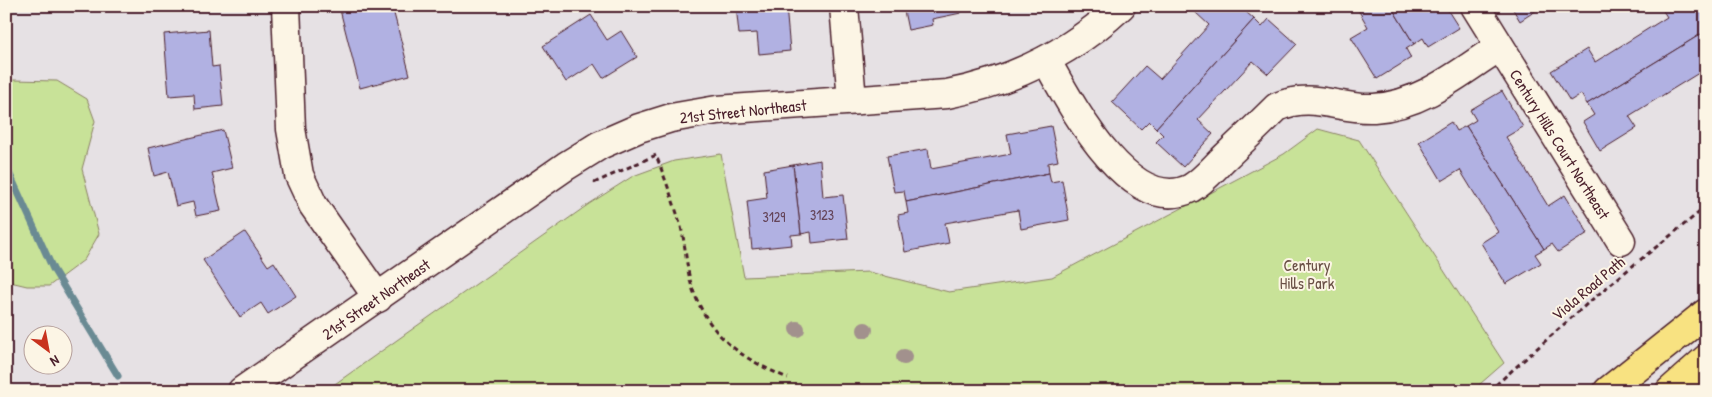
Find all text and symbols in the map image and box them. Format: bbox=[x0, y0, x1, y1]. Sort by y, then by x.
street label: Century Hills Court Northeast bbox=[1505, 65, 1616, 224]
street label: 21st Street Northeast bbox=[679, 93, 808, 129]
house number: 3123 bbox=[810, 205, 834, 224]
house number: 3129 bbox=[762, 207, 786, 226]
street label: Viola Road Path bbox=[1547, 251, 1629, 325]
street label: 21st Street Northeast bbox=[318, 253, 435, 344]
park label: Century Hills Park bbox=[1280, 254, 1335, 294]
north arrow bbox=[22, 324, 72, 374]
text: N bbox=[46, 351, 63, 372]

